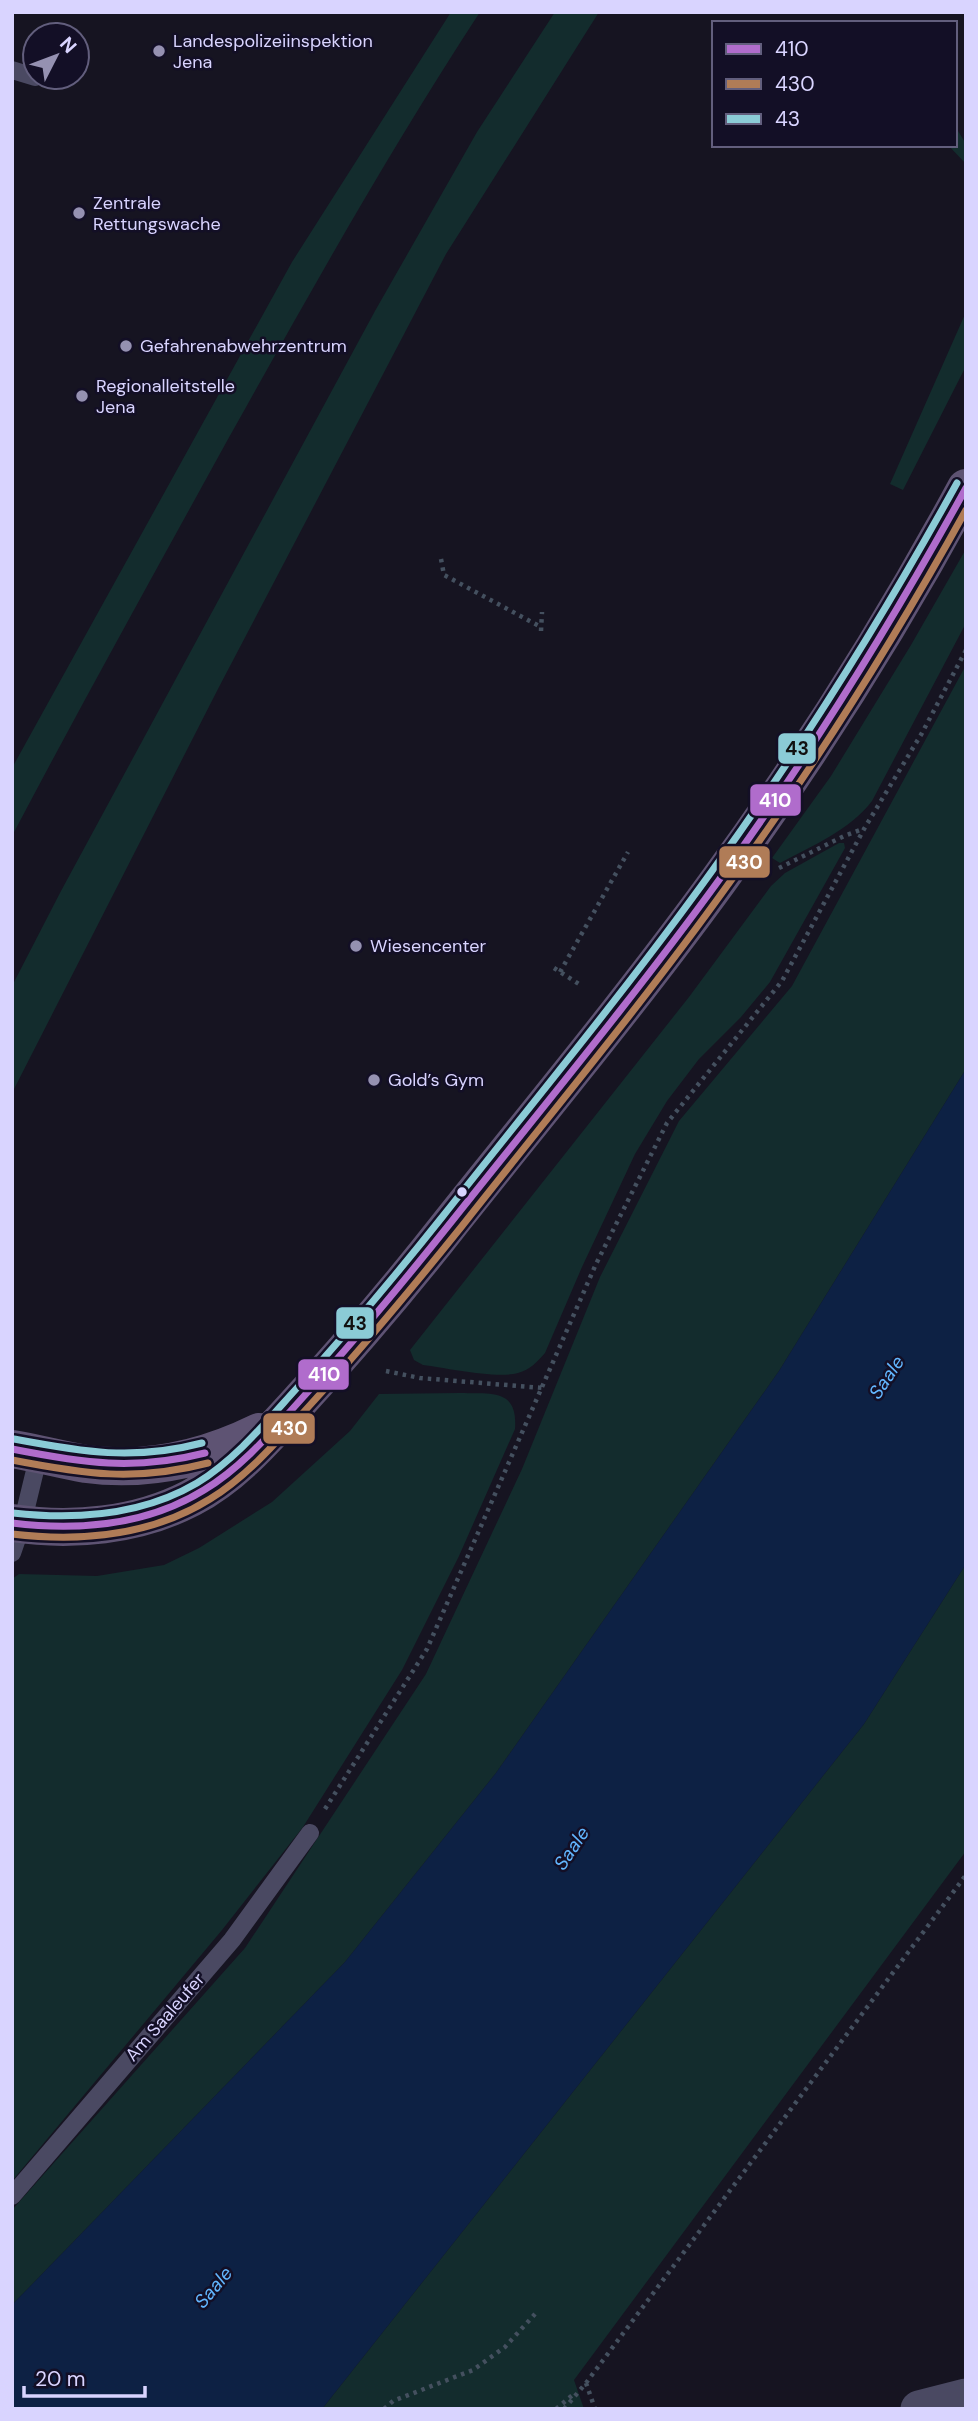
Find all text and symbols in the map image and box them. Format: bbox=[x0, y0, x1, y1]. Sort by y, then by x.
north arrow bbox=[21, 21, 91, 91]
legend bbox=[712, 21, 957, 147]
place label: Landespolizeiinspektion Jena bbox=[173, 29, 373, 74]
text: N bbox=[54, 31, 82, 58]
text: 410 bbox=[775, 35, 809, 63]
marker: Landespolizeiinspektion Jena bbox=[151, 43, 167, 59]
text: 430 bbox=[775, 70, 815, 98]
text: 43 bbox=[775, 105, 800, 133]
place label: Zentrale Rettungswache bbox=[93, 191, 221, 236]
marker: Zentrale Rettungswache bbox=[71, 205, 87, 221]
place label: Gefahrenabwehrzentrum bbox=[140, 334, 347, 358]
marker: Gefahrenabwehrzentrum bbox=[118, 338, 134, 354]
place label: Regionalleitstelle Jena bbox=[96, 374, 235, 419]
marker: Regionalleitstelle Jena bbox=[74, 388, 90, 404]
line badge: 43 bbox=[777, 732, 817, 765]
text: 43 bbox=[785, 736, 809, 761]
line badge: 410 bbox=[749, 783, 802, 817]
text: 410 bbox=[759, 788, 791, 813]
line badge: 430 bbox=[718, 845, 771, 879]
text: 430 bbox=[725, 850, 763, 875]
place label: Wiesencenter bbox=[370, 934, 486, 958]
marker: Wiesencenter bbox=[348, 938, 364, 954]
place label: Gold’s Gym bbox=[388, 1068, 484, 1092]
marker: Gold’s Gym bbox=[366, 1072, 382, 1088]
unlabelled marker bbox=[455, 1185, 469, 1199]
line badge: 43 bbox=[335, 1306, 375, 1340]
text: 43 bbox=[343, 1311, 367, 1336]
water label: Saale bbox=[863, 1351, 910, 1404]
line badge: 410 bbox=[297, 1358, 350, 1391]
text: 410 bbox=[308, 1362, 340, 1387]
line badge: 430 bbox=[262, 1412, 316, 1445]
text: 430 bbox=[270, 1416, 308, 1441]
water label: Saale bbox=[548, 1822, 595, 1875]
street label: Am Saaleufer bbox=[120, 1967, 210, 2066]
water label: Saale bbox=[189, 2261, 238, 2313]
scale bar bbox=[24, 2354, 145, 2398]
text: 20 m bbox=[35, 2365, 86, 2393]

